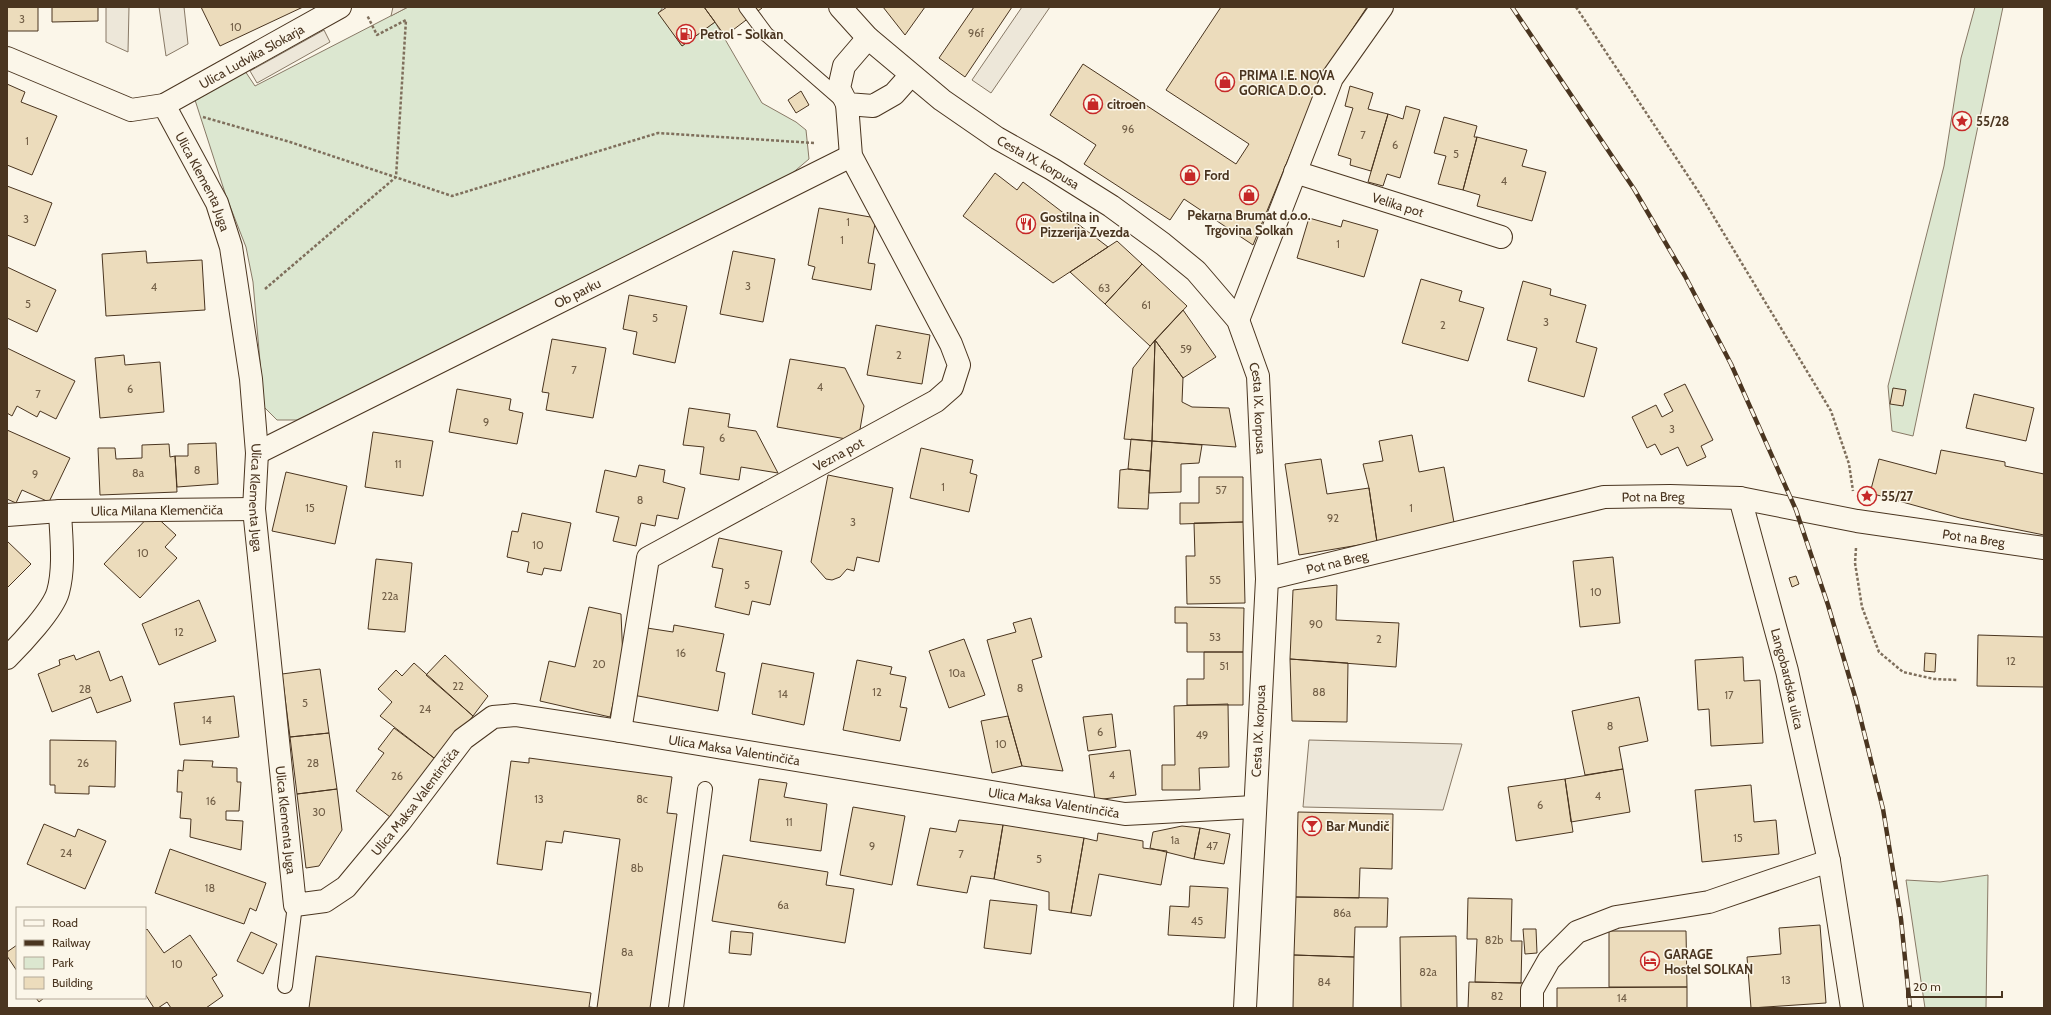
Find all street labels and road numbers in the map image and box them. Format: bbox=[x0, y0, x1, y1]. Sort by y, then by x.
street label: Ulica Ludvika Slokarja bbox=[196, 20, 307, 92]
street label: Ulica Klementa Juga bbox=[172, 129, 234, 234]
street label: Cesta IX. korpusa bbox=[994, 132, 1083, 193]
street label: Velika pot bbox=[1370, 189, 1426, 220]
street label: Ob parku bbox=[551, 274, 603, 311]
street label: Cesta IX. korpusa bbox=[1246, 360, 1269, 455]
street label: Vezna pot bbox=[810, 434, 867, 474]
street label: Ulica Klementa Juga bbox=[246, 443, 266, 553]
street label: Pot na Breg bbox=[1622, 488, 1685, 505]
street label: Ulica Milana Klemenčiča bbox=[91, 501, 224, 519]
street label: Pot na Breg bbox=[1941, 525, 2006, 550]
street label: Pot na Breg bbox=[1304, 547, 1370, 577]
street label: Langobardska ulica bbox=[1768, 626, 1808, 732]
street label: Cesta IX. korpusa bbox=[1248, 684, 1268, 778]
street label: Ulica Maksa Valentinčiča bbox=[667, 731, 802, 769]
street label: Ulica Maksa Valentinčiča bbox=[368, 743, 462, 859]
street label: Ulica Klementa Juga bbox=[273, 765, 300, 876]
street label: Ulica Maksa Valentinčiča bbox=[987, 784, 1122, 821]

